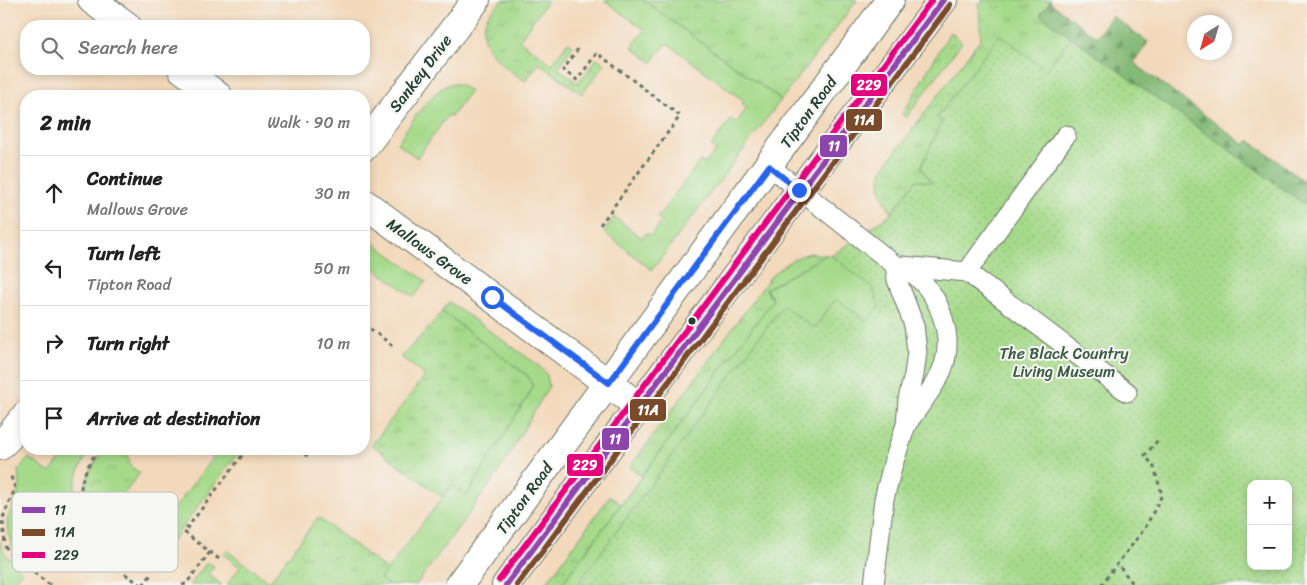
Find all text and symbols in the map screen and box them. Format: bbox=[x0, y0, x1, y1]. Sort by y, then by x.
north arrow bbox=[1187, 15, 1232, 60]
search box bbox=[20, 20, 370, 75]
street label: Sankey Drive bbox=[381, 28, 460, 119]
text: Search here bbox=[78, 31, 178, 64]
icon: search bbox=[38, 34, 66, 62]
street label: Tipton Road bbox=[772, 69, 846, 155]
line badge: 229 bbox=[850, 73, 888, 97]
text: 229 bbox=[856, 73, 882, 98]
text: 2 min bbox=[40, 104, 91, 142]
text: Walk · 90 m bbox=[268, 108, 350, 137]
line badge: 11A bbox=[845, 108, 883, 132]
text: 11A bbox=[853, 108, 875, 133]
line badge: 11 bbox=[819, 134, 848, 158]
text: 11 bbox=[828, 134, 840, 159]
text: Continue bbox=[87, 162, 163, 195]
icon: ahead bbox=[40, 179, 68, 207]
text: 30 m bbox=[315, 179, 350, 208]
route end bbox=[788, 179, 811, 202]
text: Mallows Grove bbox=[87, 195, 188, 224]
street label: Mallows Grove bbox=[380, 210, 479, 293]
text: Turn left bbox=[87, 237, 160, 270]
icon: left bbox=[40, 254, 68, 282]
text: 50 m bbox=[314, 254, 350, 283]
text: Tipton Road bbox=[87, 270, 171, 299]
route start bbox=[481, 286, 504, 309]
unlabelled marker bbox=[687, 316, 697, 326]
text: Turn right bbox=[87, 327, 169, 360]
icon: right bbox=[40, 329, 68, 357]
text: 10 m bbox=[317, 329, 350, 358]
park label: The Black Country Living Museum bbox=[999, 339, 1129, 386]
line badge: 11A bbox=[629, 398, 667, 422]
text: 11A bbox=[637, 398, 659, 423]
text: Arrive at destination bbox=[87, 402, 260, 435]
icon: arrive bbox=[40, 404, 68, 432]
line badge: 11 bbox=[601, 427, 630, 451]
text: 11 bbox=[609, 427, 621, 452]
line badge: 229 bbox=[566, 453, 604, 477]
text: 229 bbox=[572, 453, 598, 478]
street label: Tipton Road bbox=[488, 455, 562, 541]
map controls bbox=[1247, 480, 1292, 570]
button: + bbox=[1247, 480, 1292, 525]
legend bbox=[12, 492, 178, 572]
text: 11 bbox=[54, 498, 66, 523]
text: 11A bbox=[54, 520, 75, 545]
button: − bbox=[1247, 525, 1292, 570]
text: 229 bbox=[54, 543, 79, 568]

